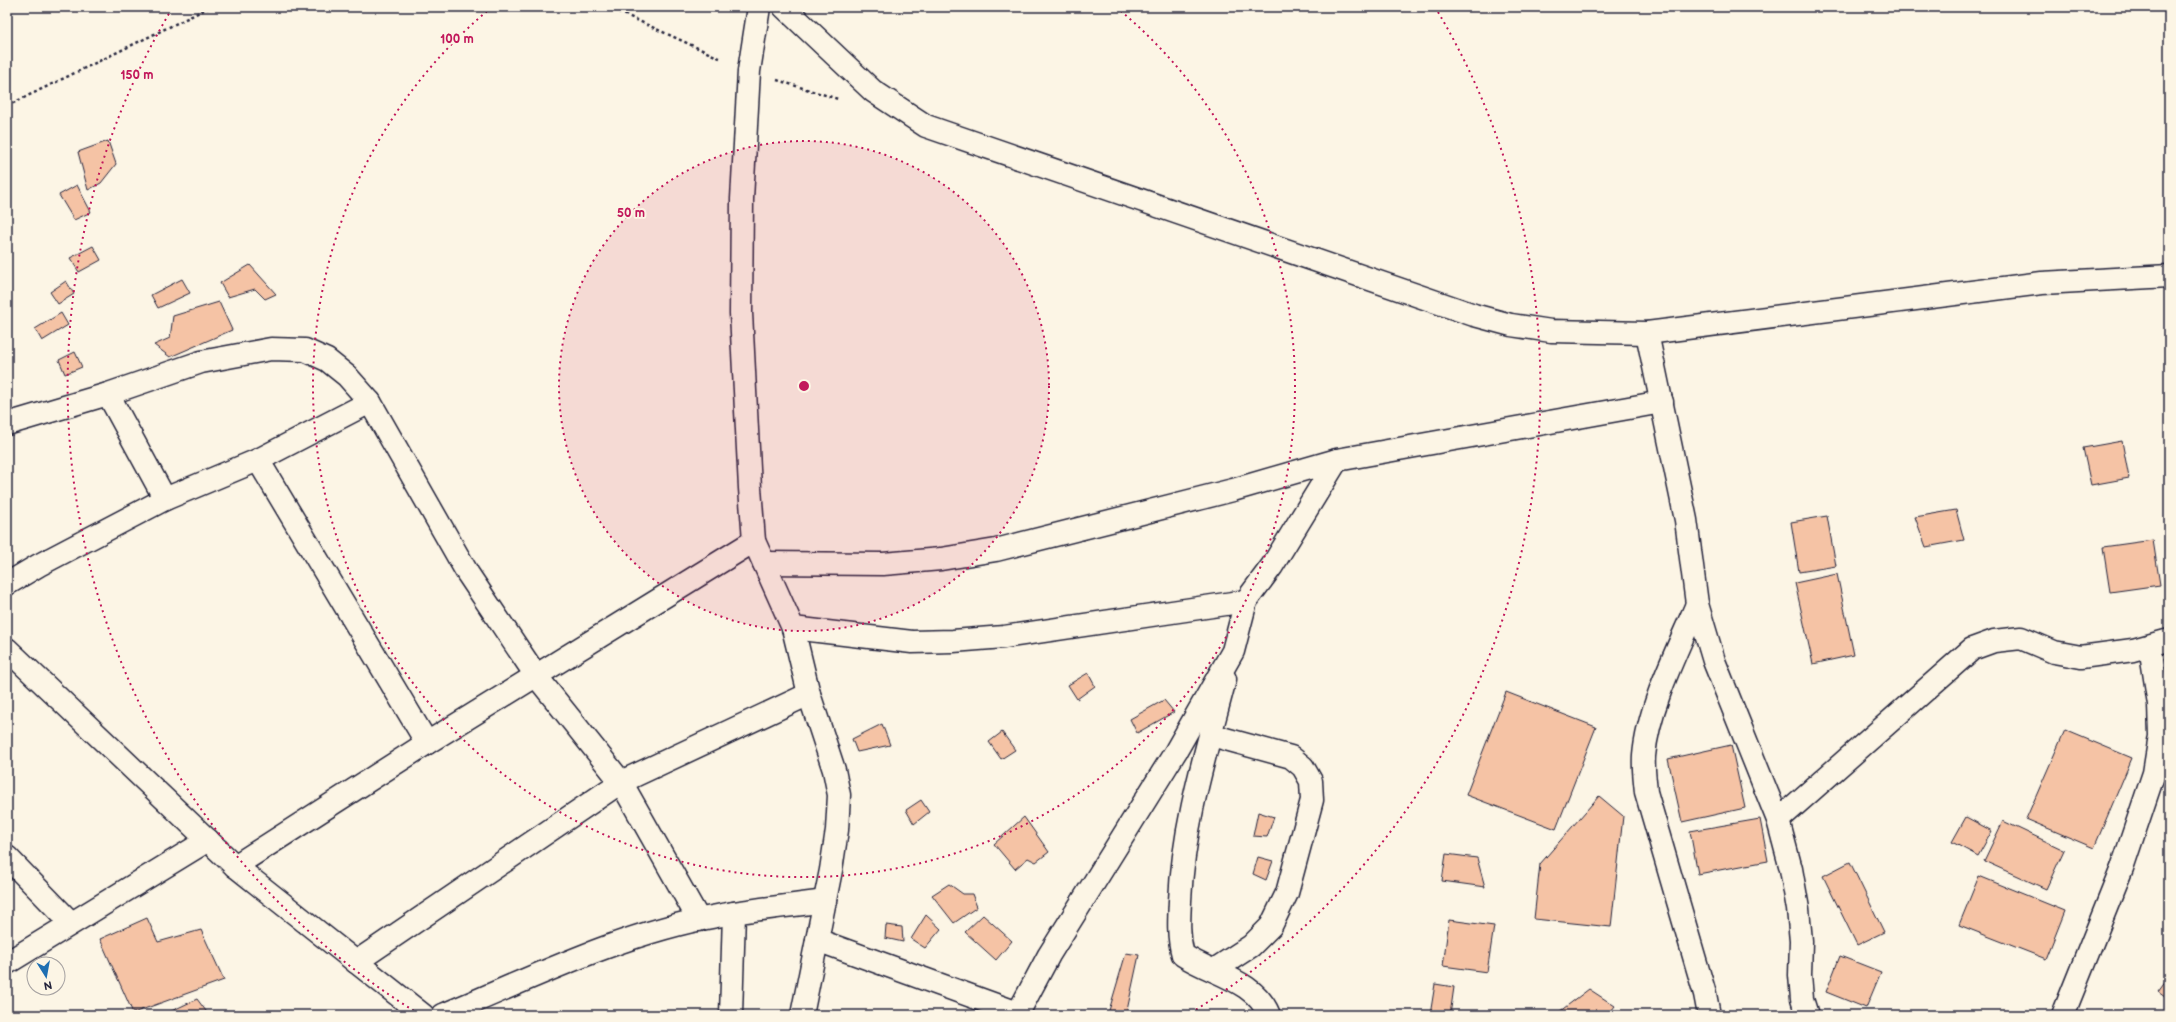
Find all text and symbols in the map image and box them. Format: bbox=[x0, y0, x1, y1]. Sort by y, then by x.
text: 100 m bbox=[440, 32, 474, 47]
text: 150 m bbox=[121, 68, 153, 83]
text: 50 m bbox=[617, 206, 645, 221]
centre of rings bbox=[797, 379, 811, 393]
north arrow bbox=[26, 956, 66, 996]
text: N bbox=[43, 978, 53, 992]

